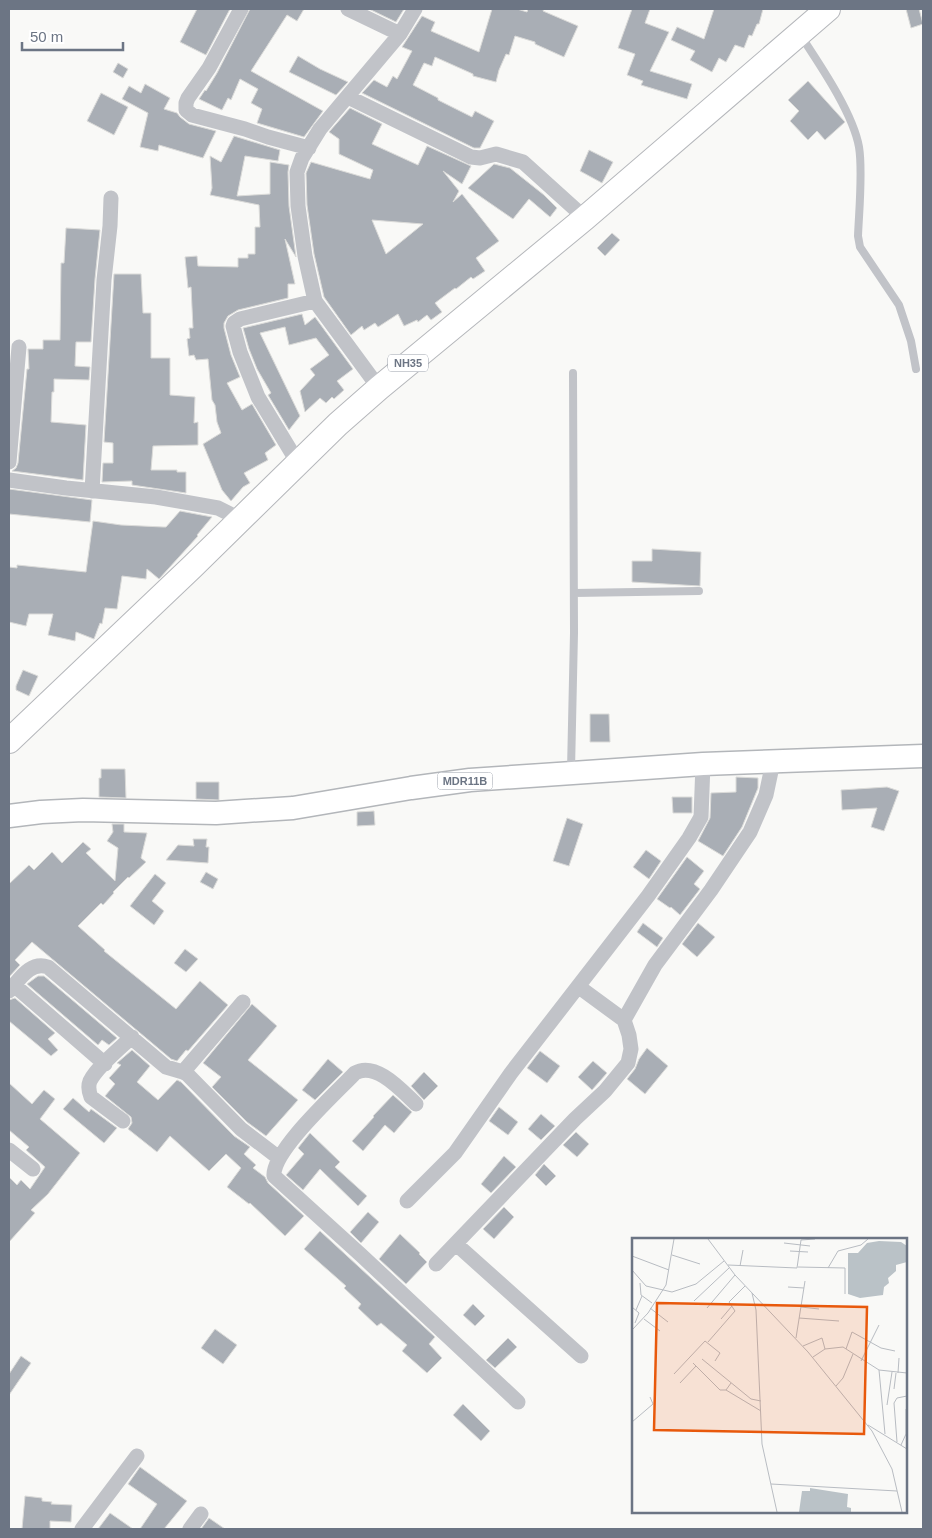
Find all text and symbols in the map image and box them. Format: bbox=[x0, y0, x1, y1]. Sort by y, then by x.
scale bar bbox=[22, 20, 124, 52]
text: 50 m bbox=[30, 28, 63, 45]
road number: NH35 bbox=[388, 354, 428, 372]
road number: MDR11B bbox=[438, 772, 492, 789]
inset map bbox=[632, 1238, 907, 1513]

